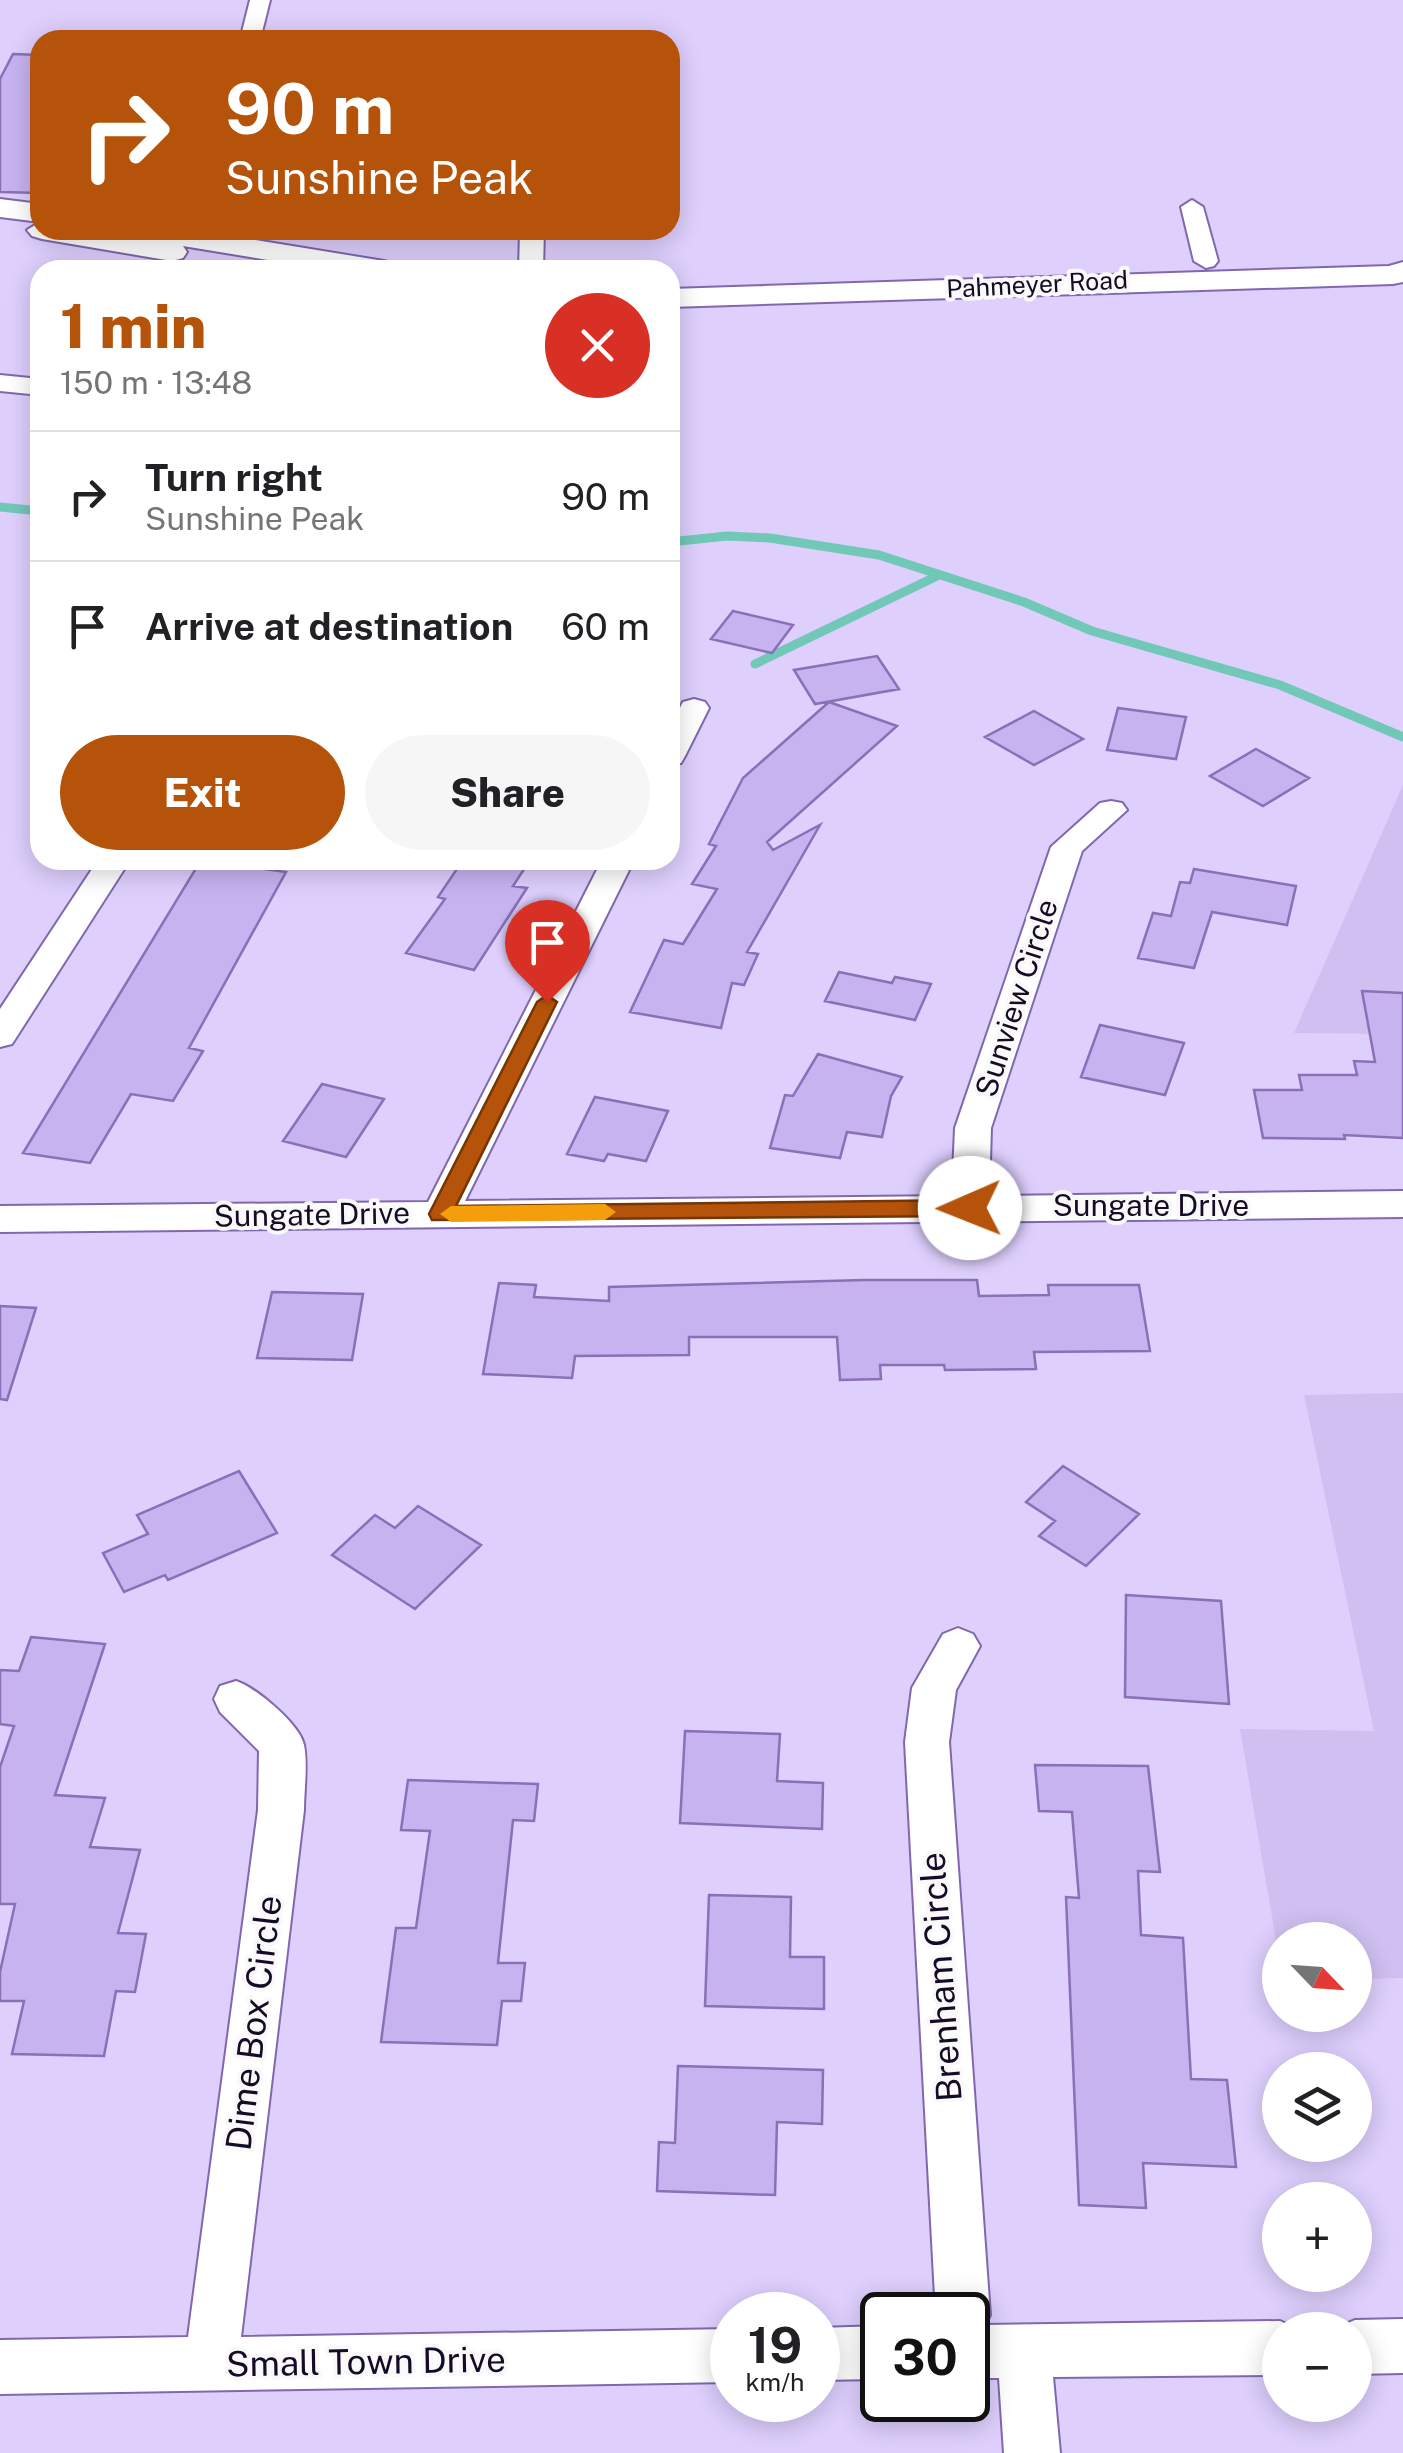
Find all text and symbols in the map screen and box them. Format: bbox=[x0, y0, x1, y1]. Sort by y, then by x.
text: 90 m bbox=[225, 67, 395, 150]
icon: right bbox=[60, 70, 190, 200]
text: Sunshine Peak bbox=[225, 151, 533, 204]
street label: Pahmeyer Road bbox=[945, 264, 1129, 304]
text: 1 min bbox=[60, 291, 207, 362]
button: close bbox=[545, 293, 650, 398]
text: 150 m · 13:48 bbox=[60, 364, 252, 401]
text: Turn right bbox=[145, 455, 323, 500]
icon: right bbox=[60, 469, 115, 524]
text: 90 m bbox=[561, 474, 650, 519]
text: Sunshine Peak bbox=[145, 500, 364, 537]
icon: arrive bbox=[60, 599, 115, 654]
text: Arrive at destination bbox=[145, 604, 513, 649]
text: 60 m bbox=[561, 604, 650, 649]
button: Exit bbox=[60, 735, 345, 850]
button: Share bbox=[365, 735, 650, 850]
street label: Sunview Circle bbox=[967, 894, 1065, 1101]
pin bbox=[505, 900, 590, 1003]
icon: arrive bbox=[520, 915, 575, 970]
position arrow bbox=[918, 1156, 1022, 1260]
street label: Sungate Drive bbox=[1053, 1187, 1249, 1223]
street label: Sungate Drive bbox=[214, 1194, 410, 1234]
street label: Brenham Circle bbox=[911, 1851, 970, 2103]
street label: Dime Box Circle bbox=[218, 1893, 289, 2153]
north arrow bbox=[1262, 1922, 1372, 2032]
map controls bbox=[1262, 1922, 1372, 2422]
button: layers bbox=[1262, 2052, 1372, 2162]
button: + bbox=[1262, 2182, 1372, 2292]
speed limit sign: 30 bbox=[860, 2292, 990, 2422]
button: − bbox=[1262, 2312, 1372, 2422]
text: 19 bbox=[748, 2315, 802, 2374]
street label: Small Town Drive bbox=[226, 2339, 506, 2384]
text: km/h bbox=[746, 2367, 804, 2397]

